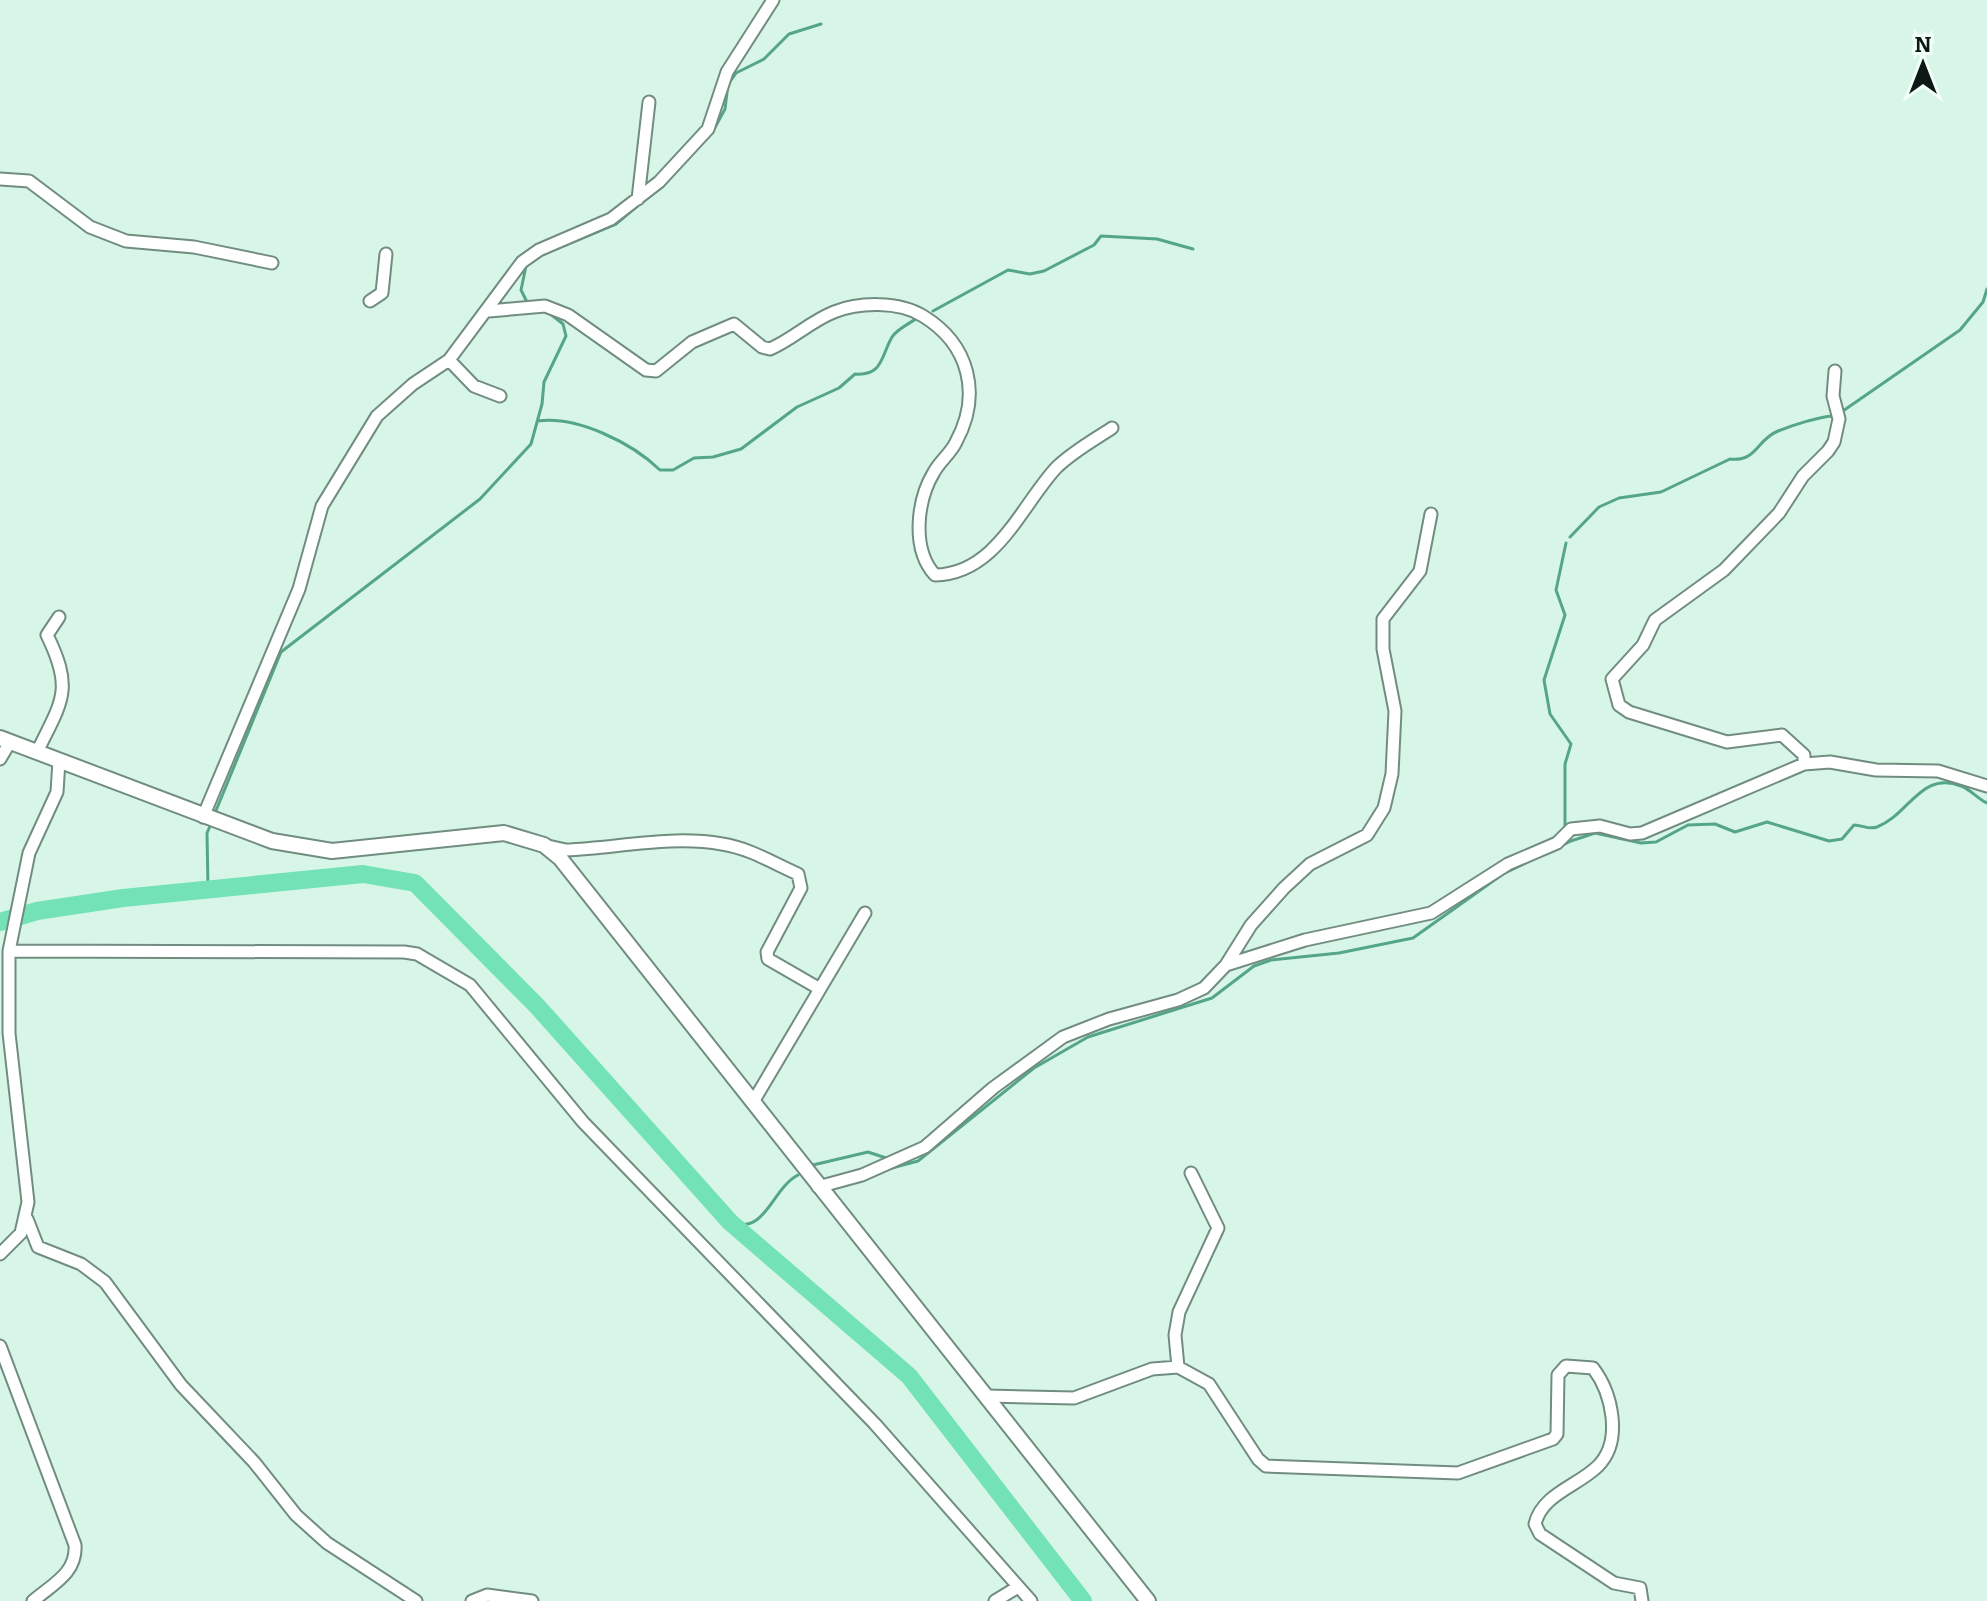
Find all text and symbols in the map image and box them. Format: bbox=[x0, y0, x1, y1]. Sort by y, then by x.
north arrow bbox=[1883, 24, 1963, 104]
text: N bbox=[1915, 31, 1932, 58]

